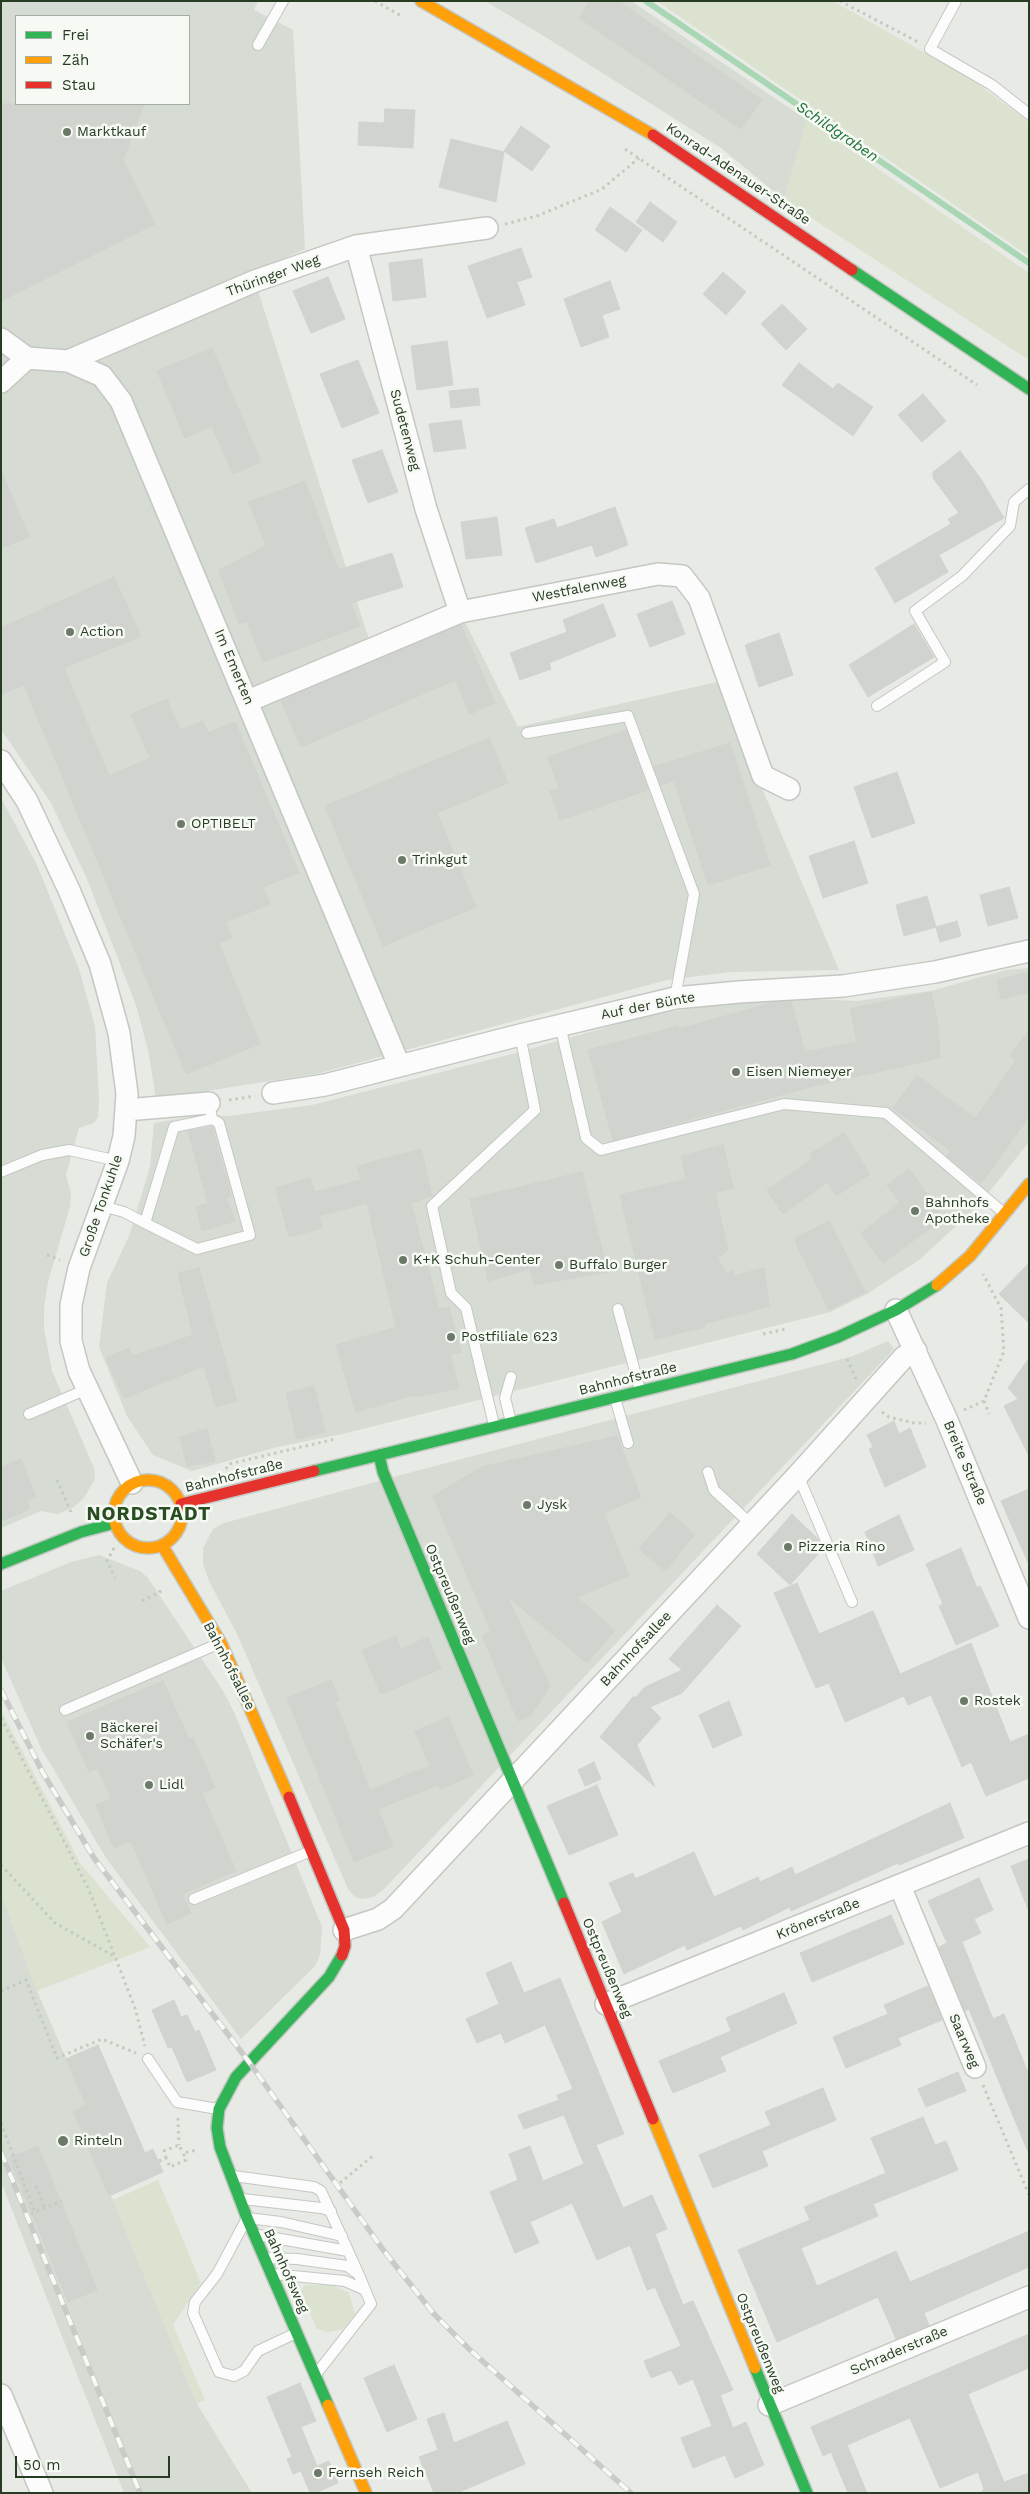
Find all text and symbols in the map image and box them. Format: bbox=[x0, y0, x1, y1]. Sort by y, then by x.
legend bbox=[15, 15, 190, 105]
text: Frei bbox=[62, 26, 89, 44]
text: Zäh bbox=[62, 51, 89, 69]
text: Stau bbox=[62, 76, 96, 94]
water label: Schildgraben bbox=[793, 98, 881, 166]
street label: Konrad-Adenauer-Straße bbox=[663, 119, 813, 229]
place label: Marktkauf bbox=[77, 124, 146, 140]
marker: Marktkauf bbox=[61, 126, 73, 138]
street label: Thüringer Weg bbox=[224, 251, 322, 301]
street label: Sudetenweg bbox=[386, 387, 424, 473]
street label: Westfalenweg bbox=[531, 572, 627, 606]
place label: Action bbox=[80, 624, 124, 640]
marker: Action bbox=[64, 626, 76, 638]
street label: Im Emerten bbox=[211, 627, 257, 707]
place label: OPTIBELT bbox=[191, 816, 256, 832]
marker: OPTIBELT bbox=[175, 818, 187, 830]
place label: Trinkgut bbox=[412, 852, 467, 868]
marker: Trinkgut bbox=[396, 854, 408, 866]
street label: Auf der Bünte bbox=[599, 989, 697, 1023]
place label: Eisen Niemeyer bbox=[746, 1064, 852, 1080]
marker: Eisen Niemeyer bbox=[730, 1066, 742, 1078]
street label: Große Tonkuhle bbox=[76, 1153, 126, 1259]
place label: Bahnhofs Apotheke bbox=[925, 1195, 990, 1228]
marker: Bahnhofs Apotheke bbox=[909, 1205, 921, 1217]
place label: K+K Schuh-Center bbox=[413, 1252, 540, 1268]
marker: K+K Schuh-Center bbox=[397, 1254, 409, 1266]
place label: Buffalo Burger bbox=[569, 1257, 667, 1273]
marker: Buffalo Burger bbox=[553, 1259, 565, 1271]
place label: Postfiliale 623 bbox=[461, 1329, 558, 1345]
marker: Postfiliale 623 bbox=[445, 1331, 457, 1343]
street label: Bahnhofstraße bbox=[577, 1359, 679, 1399]
street label: Breite Straße bbox=[940, 1418, 990, 1508]
street label: Bahnhofstraße bbox=[183, 1456, 285, 1496]
place label: Jysk bbox=[537, 1497, 567, 1513]
marker: Jysk bbox=[521, 1499, 533, 1511]
district label: NORDSTADT bbox=[85, 1503, 213, 1525]
place label: Pizzeria Rino bbox=[798, 1539, 885, 1555]
street label: Ostpreußenweg bbox=[421, 1541, 479, 1647]
marker: Pizzeria Rino bbox=[782, 1541, 794, 1553]
street label: Bahnhofsallee bbox=[597, 1608, 675, 1690]
street label: Bahnhofsallee bbox=[200, 1619, 258, 1713]
place label: Rostek bbox=[974, 1693, 1021, 1709]
marker: Rostek bbox=[958, 1695, 970, 1707]
place label: Bäckerei Schäfer's bbox=[100, 1720, 163, 1752]
marker: Bäckerei Schäfer's bbox=[84, 1730, 96, 1742]
place label: Lidl bbox=[159, 1777, 184, 1793]
marker: Lidl bbox=[143, 1779, 155, 1791]
street label: Krönerstraße bbox=[774, 1895, 862, 1943]
street label: Ostpreußenweg bbox=[578, 1915, 636, 2021]
street label: Saarweg bbox=[945, 2011, 983, 2071]
place label: Rinteln bbox=[74, 2133, 122, 2149]
marker: Rinteln bbox=[56, 2134, 70, 2148]
street label: Bahnhofsweg bbox=[260, 2226, 312, 2316]
street label: Ostpreußenweg bbox=[732, 2290, 788, 2396]
street label: Schraderstraße bbox=[848, 2323, 950, 2379]
scale bar bbox=[18, 2446, 172, 2478]
text: 50 m bbox=[23, 2456, 60, 2474]
place label: Fernseh Reich bbox=[328, 2465, 425, 2481]
marker: Fernseh Reich bbox=[312, 2467, 324, 2479]

